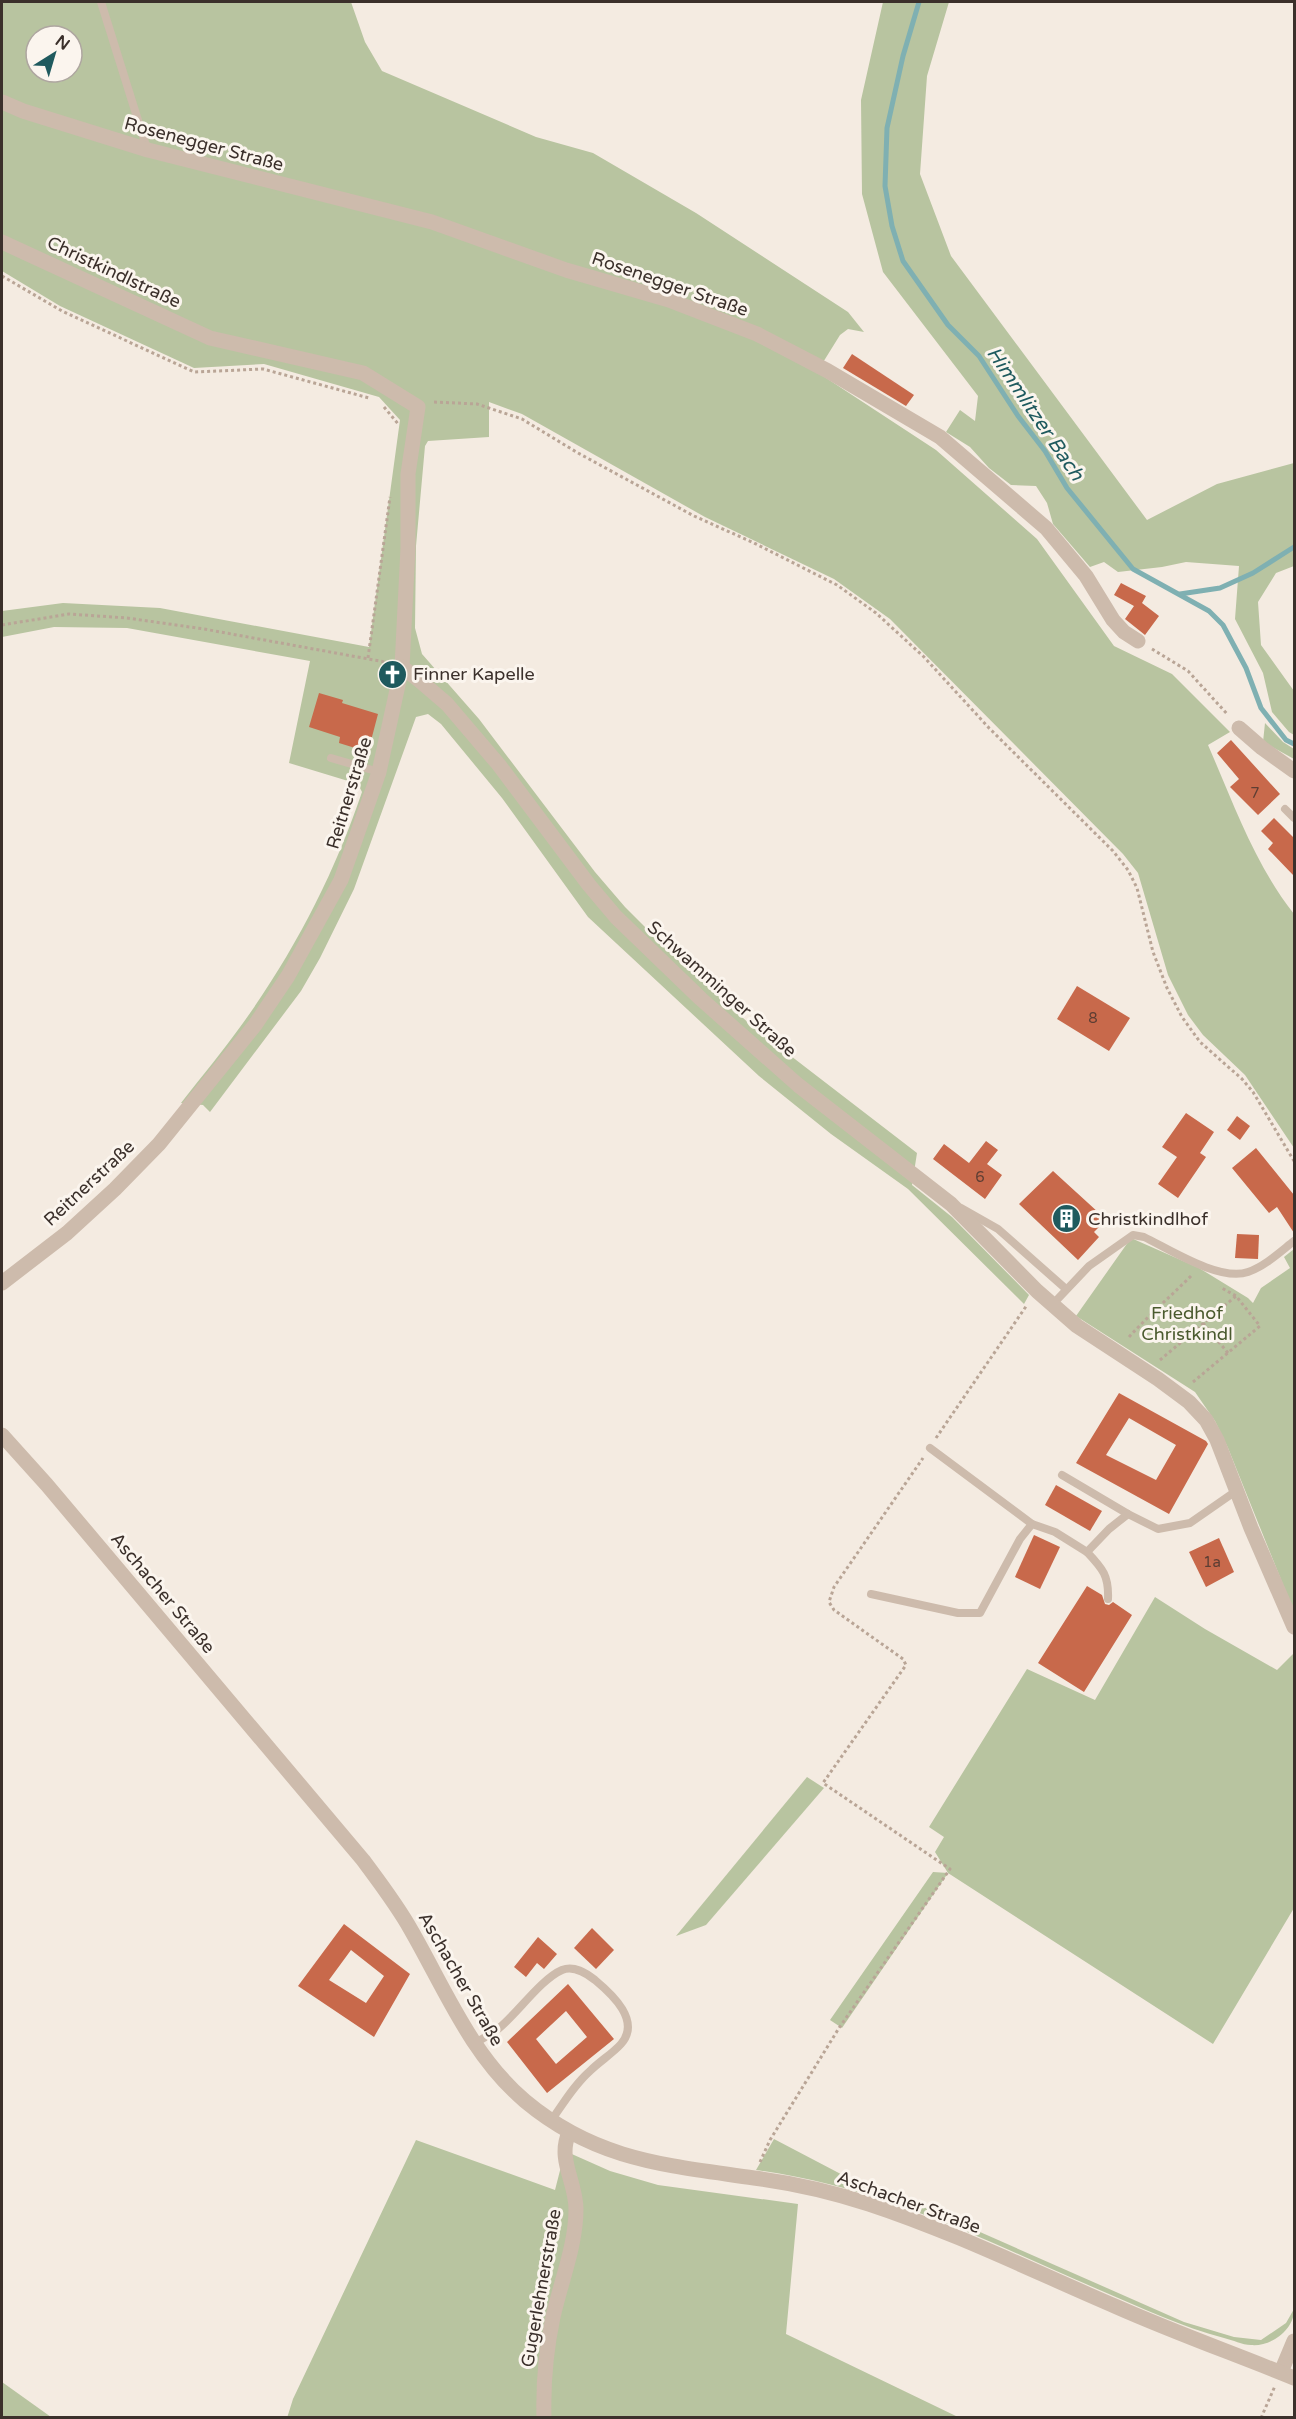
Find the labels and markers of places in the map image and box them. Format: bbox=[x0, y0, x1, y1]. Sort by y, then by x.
church icon: Finner Kapelle bbox=[376, 658, 408, 690]
place label: Finner Kapelle bbox=[413, 663, 535, 685]
building icon: Christkindlhof bbox=[1051, 1203, 1083, 1235]
place label: Christkindlhof bbox=[1088, 1208, 1208, 1230]

